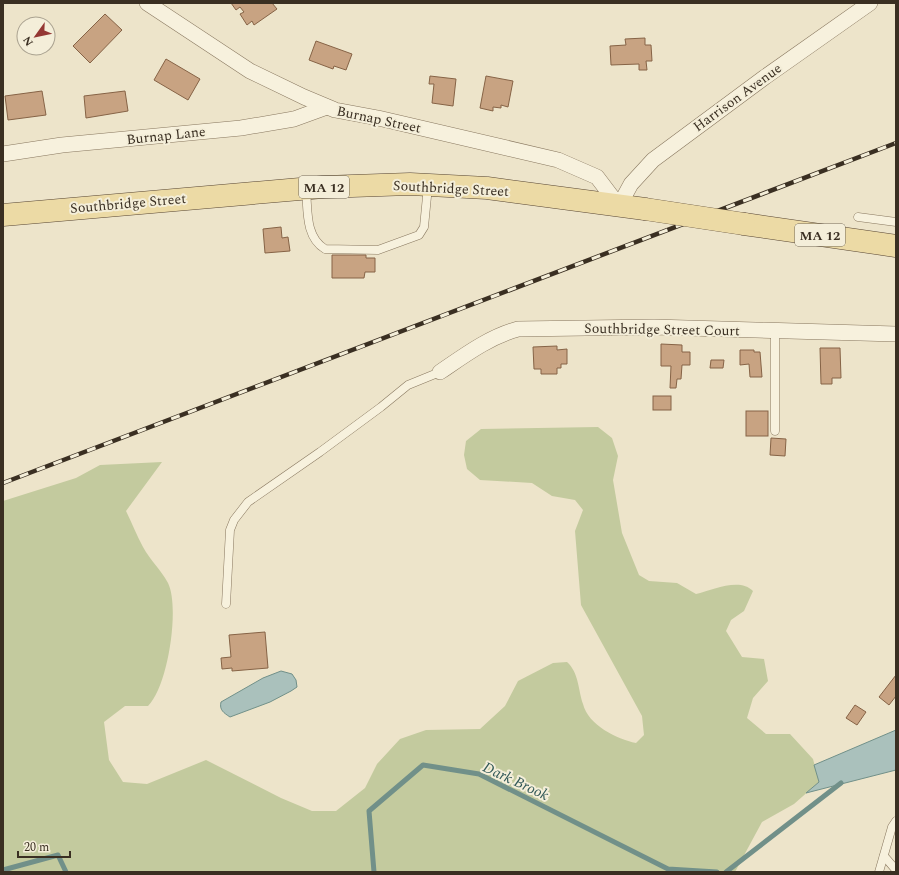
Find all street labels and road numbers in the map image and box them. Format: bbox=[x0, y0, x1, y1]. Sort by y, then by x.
street label: Harrison Avenue bbox=[689, 58, 786, 137]
street label: Burnap Street bbox=[335, 100, 423, 139]
street label: Burnap Lane bbox=[125, 121, 207, 150]
street label: Southbridge Street bbox=[392, 175, 510, 202]
road number: MA 12 bbox=[299, 176, 349, 198]
street label: Southbridge Street bbox=[69, 188, 187, 219]
road number: MA 12 bbox=[795, 224, 845, 246]
street label: Southbridge Street Court bbox=[584, 318, 740, 341]

